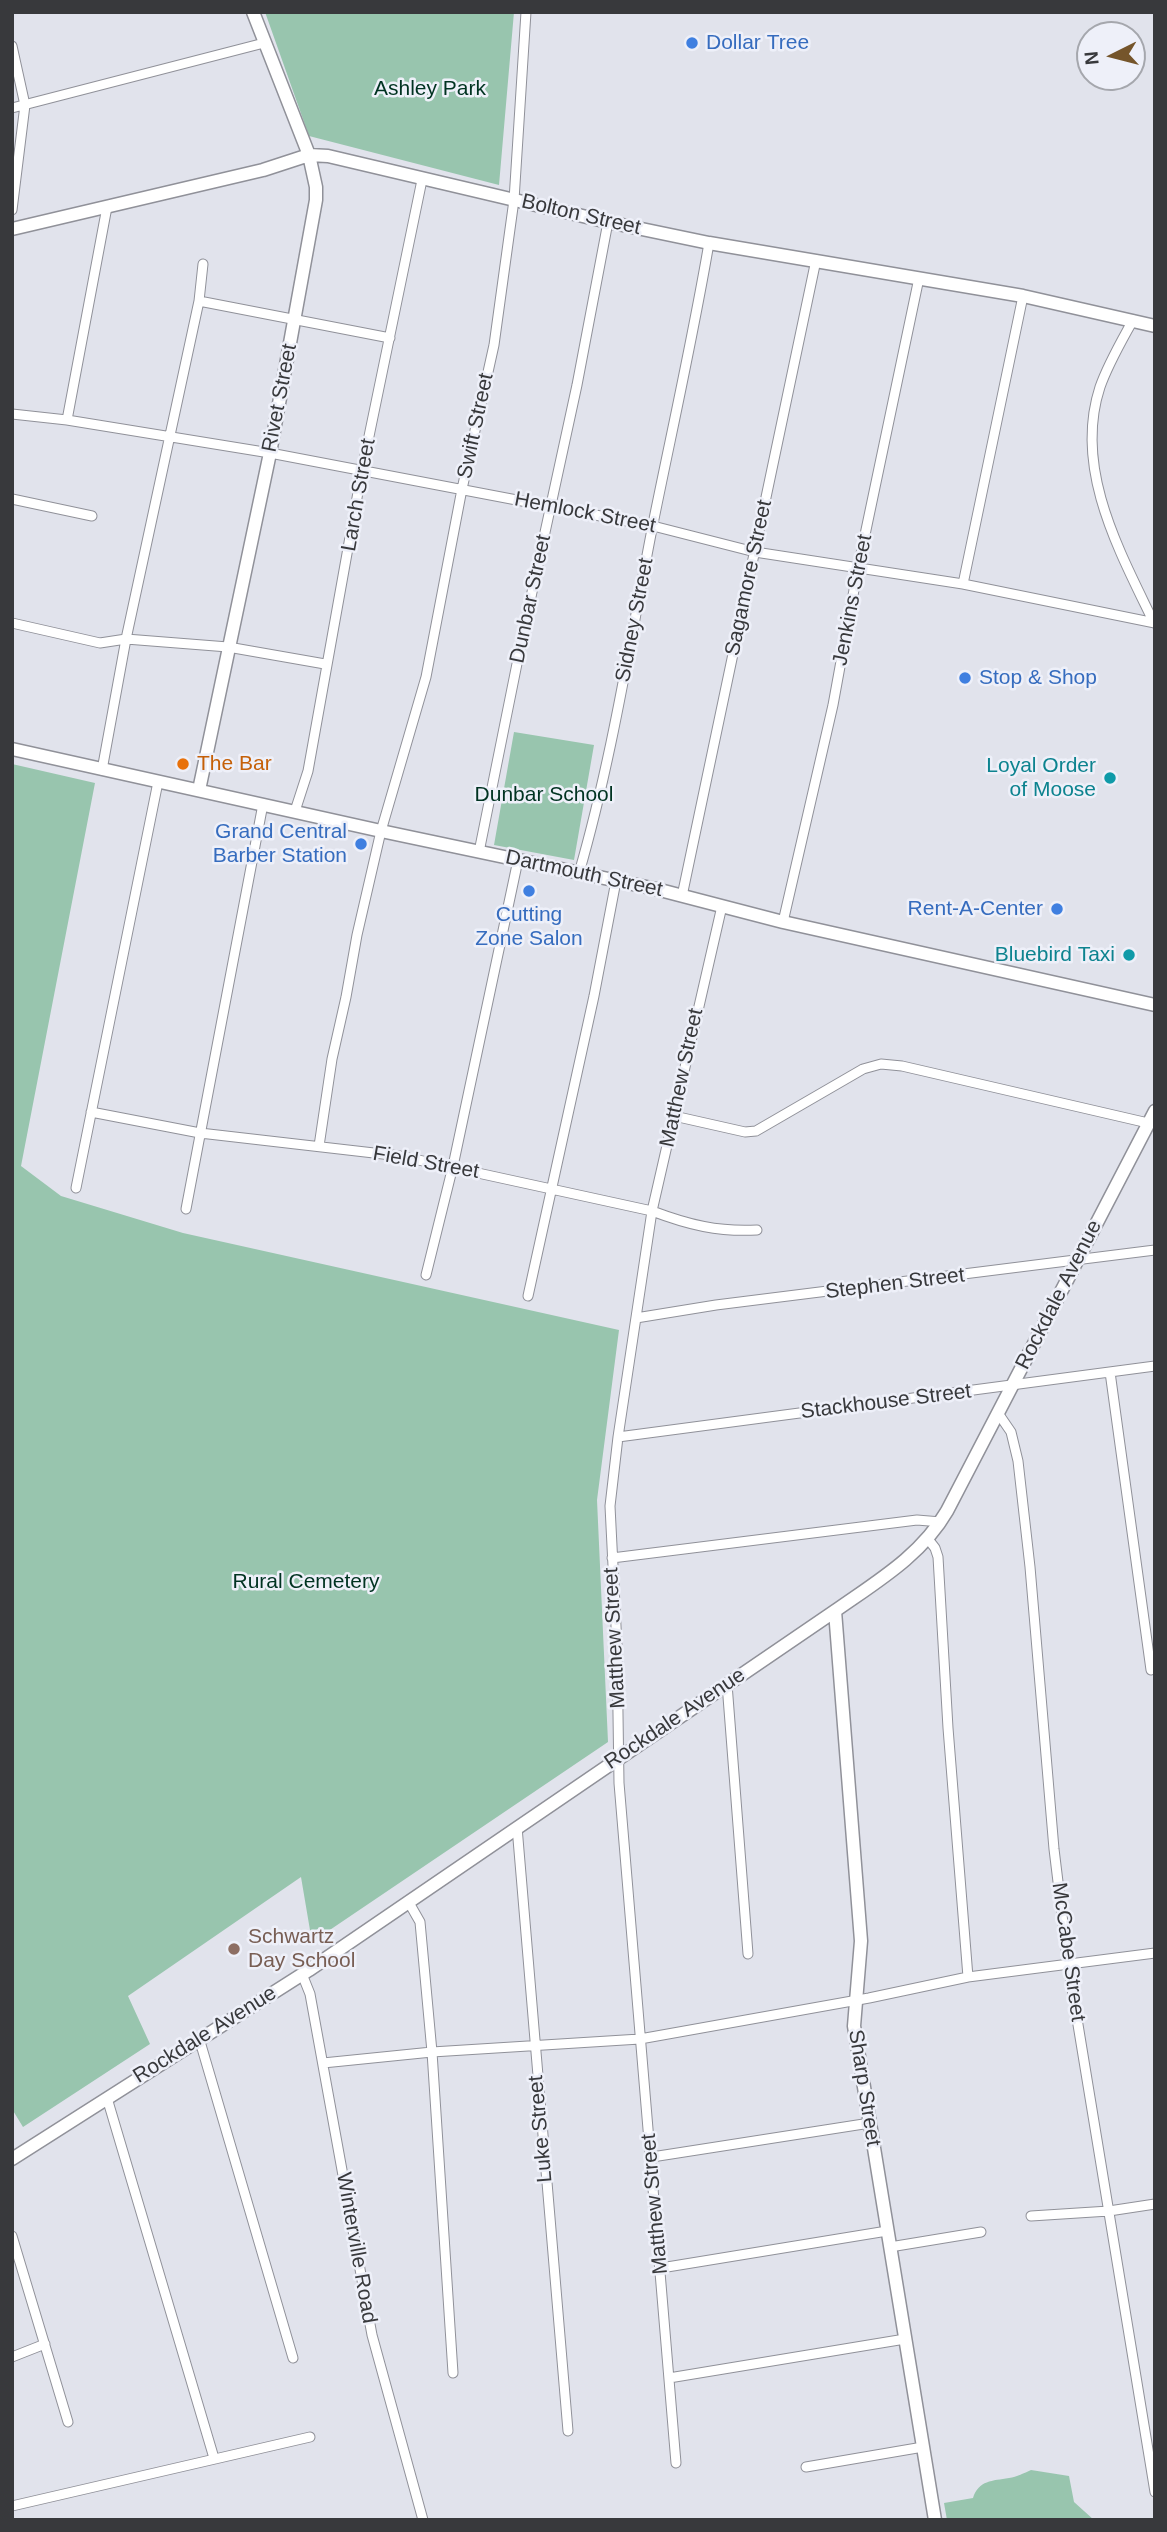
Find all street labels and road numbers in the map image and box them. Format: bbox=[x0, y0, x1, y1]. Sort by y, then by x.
street label: Bolton Street bbox=[519, 189, 643, 241]
street label: Rivet Street bbox=[257, 342, 303, 454]
street label: Swift Street bbox=[453, 371, 499, 481]
street label: Larch Street bbox=[337, 436, 381, 554]
street label: Hemlock Street bbox=[512, 487, 658, 539]
street label: Sagamore Street bbox=[720, 498, 778, 658]
street label: Dunbar Street bbox=[505, 532, 557, 666]
street label: Jenkins Street bbox=[828, 532, 878, 668]
street label: Sidney Street bbox=[611, 556, 659, 684]
street label: Dartmouth Street bbox=[503, 845, 665, 903]
street label: Matthew Street bbox=[655, 1006, 709, 1150]
street label: Field Street bbox=[371, 1141, 481, 1185]
street label: Rockdale Avenue bbox=[1010, 1216, 1108, 1374]
street label: Stephen Street bbox=[824, 1263, 966, 1305]
street label: Stackhouse Street bbox=[799, 1379, 973, 1425]
street label: Matthew Street bbox=[599, 1567, 631, 1709]
street label: Rockdale Avenue bbox=[600, 1663, 750, 1775]
street label: McCabe Street bbox=[1046, 1881, 1090, 2023]
street label: Rockdale Avenue bbox=[129, 1981, 281, 2089]
street label: Sharp Street bbox=[842, 2028, 886, 2148]
street label: Luke Street bbox=[524, 2074, 558, 2184]
street label: Matthew Street bbox=[636, 2133, 674, 2275]
street label: Winterville Road bbox=[330, 2171, 382, 2325]

